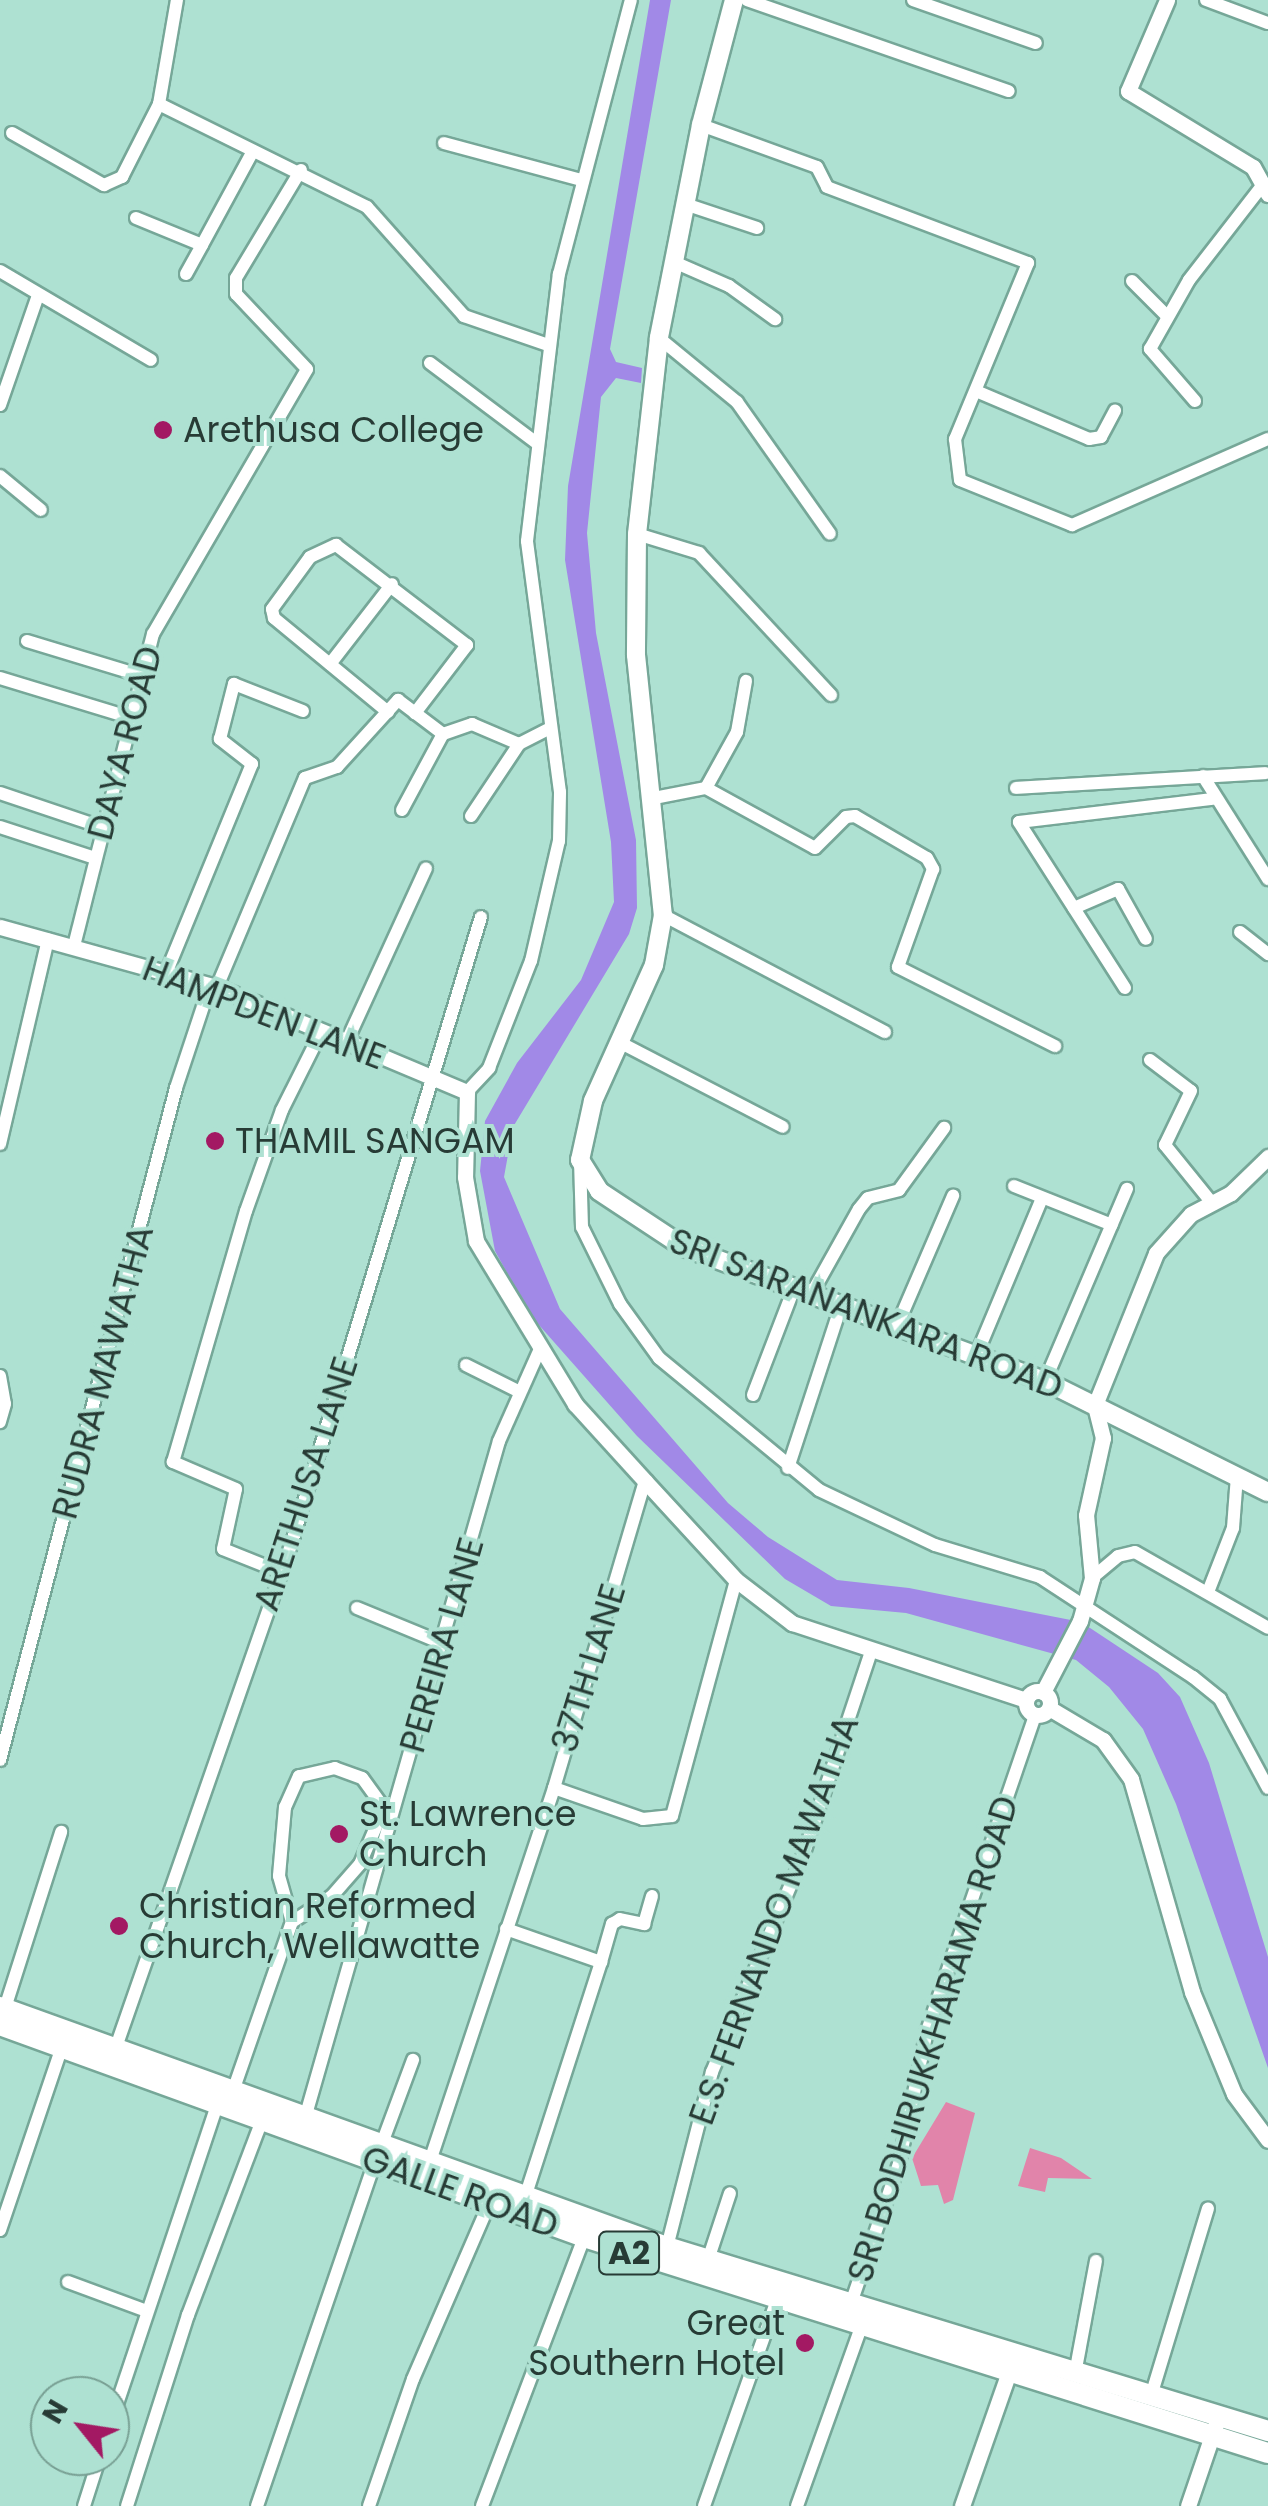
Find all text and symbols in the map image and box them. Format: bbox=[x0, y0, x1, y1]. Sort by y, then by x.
place label: Arethusa College bbox=[183, 409, 484, 451]
marker: Arethusa College bbox=[152, 419, 174, 441]
street label: DAYA ROAD bbox=[79, 642, 171, 844]
street label: HAMPDEN LANE bbox=[137, 948, 391, 1078]
place label: THAMIL SANGAM bbox=[235, 1120, 515, 1162]
marker: THAMIL SANGAM bbox=[204, 1130, 226, 1152]
street label: SRI SARANANKARA ROAD bbox=[664, 1220, 1068, 1408]
street label: RUDRA MAWATHA bbox=[44, 1221, 162, 1523]
street label: ARETHUSA LANE bbox=[245, 1352, 367, 1616]
street label: PEREIRA LANE bbox=[391, 1533, 493, 1757]
street label: 37TH LANE bbox=[544, 1579, 634, 1757]
street label: E.S. FERNANDO MAWATHA bbox=[680, 1710, 868, 2130]
street label: SRI BODHIRUKKHARAMA ROAD bbox=[839, 1791, 1027, 2287]
place label: St. Lawrence Church bbox=[359, 1793, 577, 1875]
marker: St. Lawrence Church bbox=[328, 1823, 350, 1845]
place label: Christian Reformed Church, Wellawatte bbox=[139, 1885, 480, 1967]
marker: Christian Reformed Church, Wellawatte bbox=[108, 1915, 130, 1937]
street label: GALLE ROAD bbox=[356, 2137, 564, 2247]
road number: A2 bbox=[596, 2226, 662, 2280]
place label: Great Southern Hotel bbox=[528, 2302, 785, 2384]
marker: Great Southern Hotel bbox=[794, 2332, 816, 2354]
north arrow bbox=[30, 2376, 130, 2476]
text: N bbox=[33, 2393, 77, 2431]

